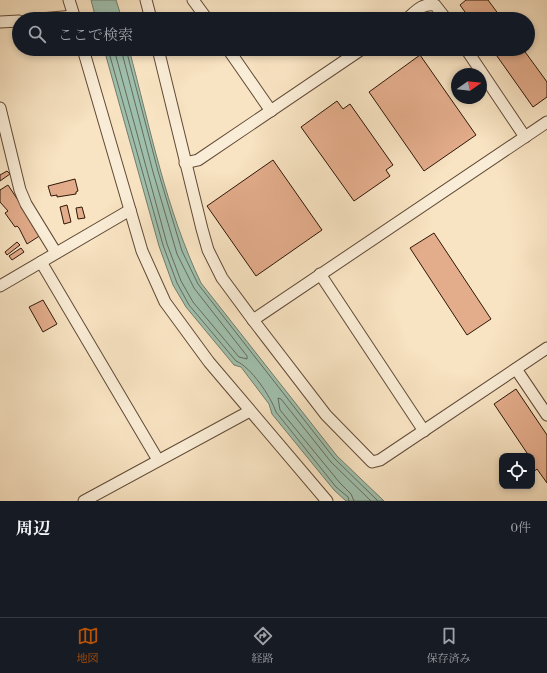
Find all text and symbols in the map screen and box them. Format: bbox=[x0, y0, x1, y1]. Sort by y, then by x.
search box bbox=[12, 12, 535, 56]
icon: search bbox=[26, 23, 48, 45]
text: ここで検索 bbox=[58, 29, 133, 44]
north arrow bbox=[451, 68, 487, 104]
map controls bbox=[499, 453, 535, 489]
button: locate bbox=[499, 453, 535, 489]
text: 周辺 bbox=[16, 521, 50, 538]
text: 0件 bbox=[510, 522, 531, 535]
tab: 地図 bbox=[77, 625, 99, 667]
tab: 経路 bbox=[252, 625, 274, 667]
tab: 保存済み bbox=[427, 625, 471, 667]

